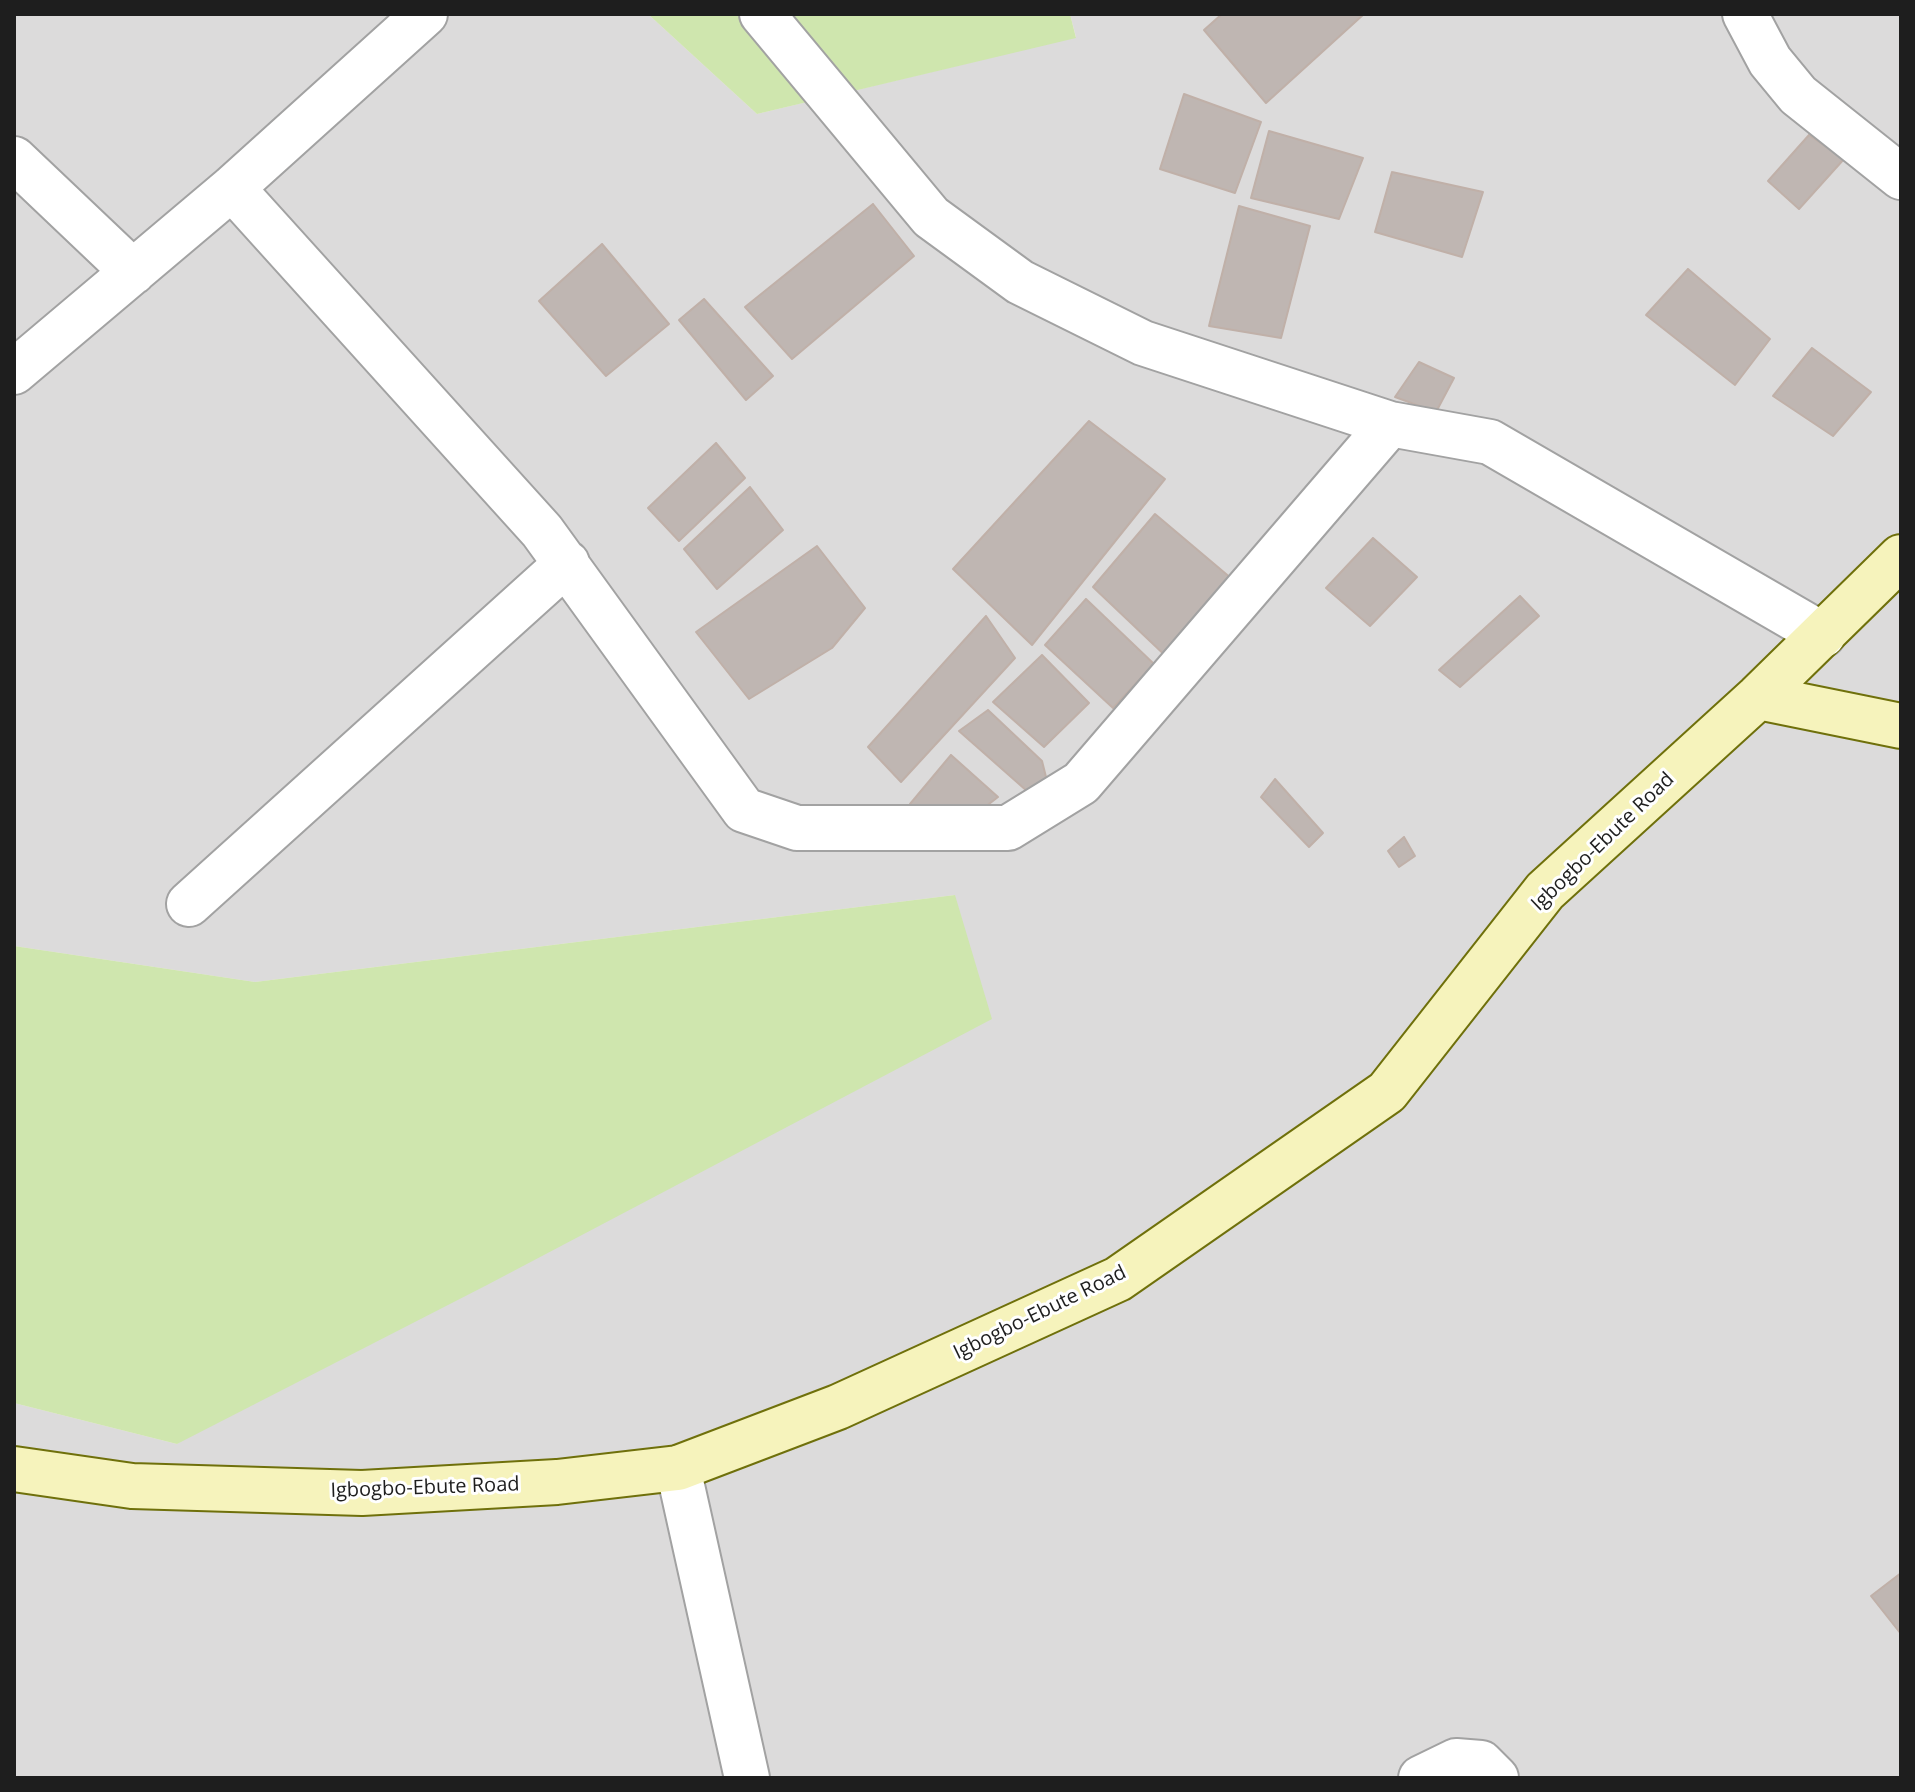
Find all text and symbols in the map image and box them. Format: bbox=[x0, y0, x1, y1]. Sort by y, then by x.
street label: Igbogbo-Ebute Road bbox=[1527, 768, 1679, 916]
street label: Igbogbo-Ebute Road bbox=[950, 1261, 1130, 1365]
street label: Igbogbo-Ebute Road bbox=[330, 1473, 520, 1503]

